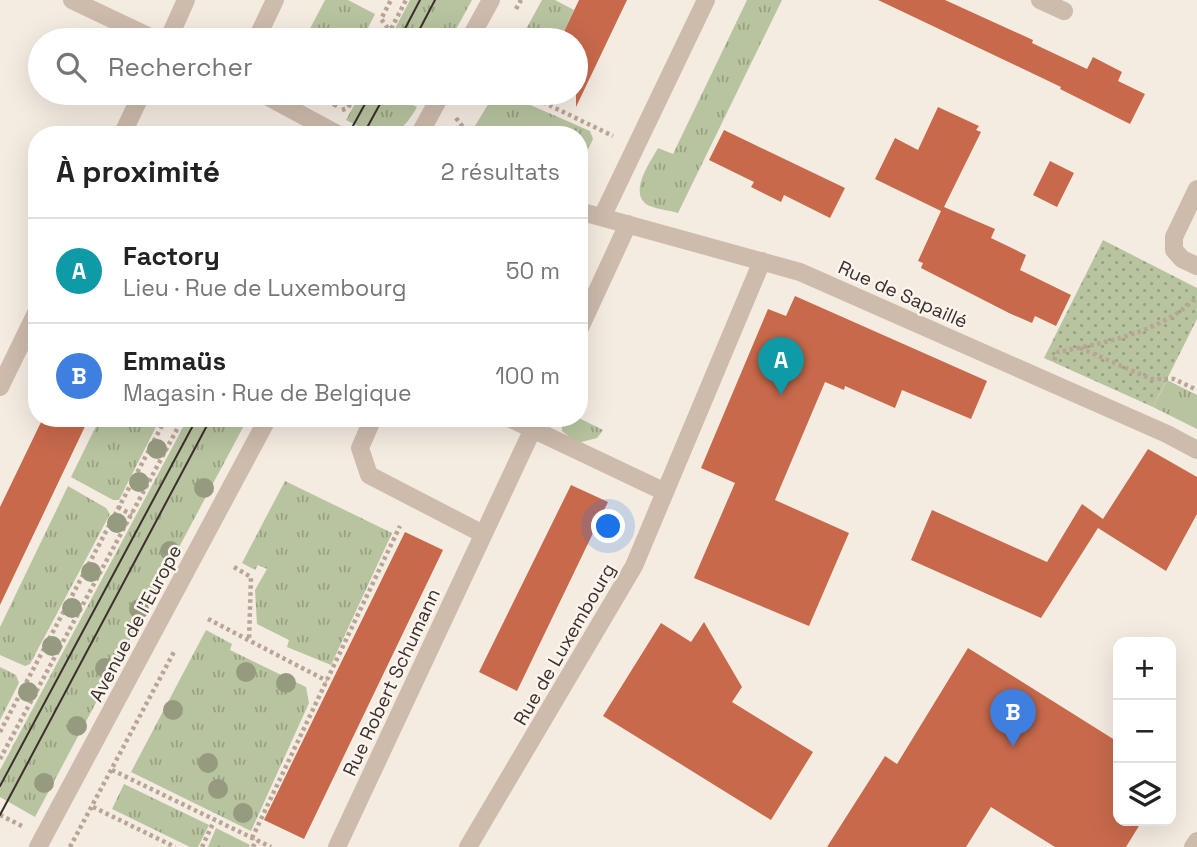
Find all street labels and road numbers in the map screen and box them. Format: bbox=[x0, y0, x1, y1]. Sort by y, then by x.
street label: Rue de Sapaillé bbox=[834, 255, 971, 334]
street label: Avenue de l'Europe bbox=[84, 540, 187, 706]
street label: Rue de Luxembourg bbox=[508, 559, 621, 730]
street label: Rue Robert Schumann bbox=[337, 584, 446, 780]

